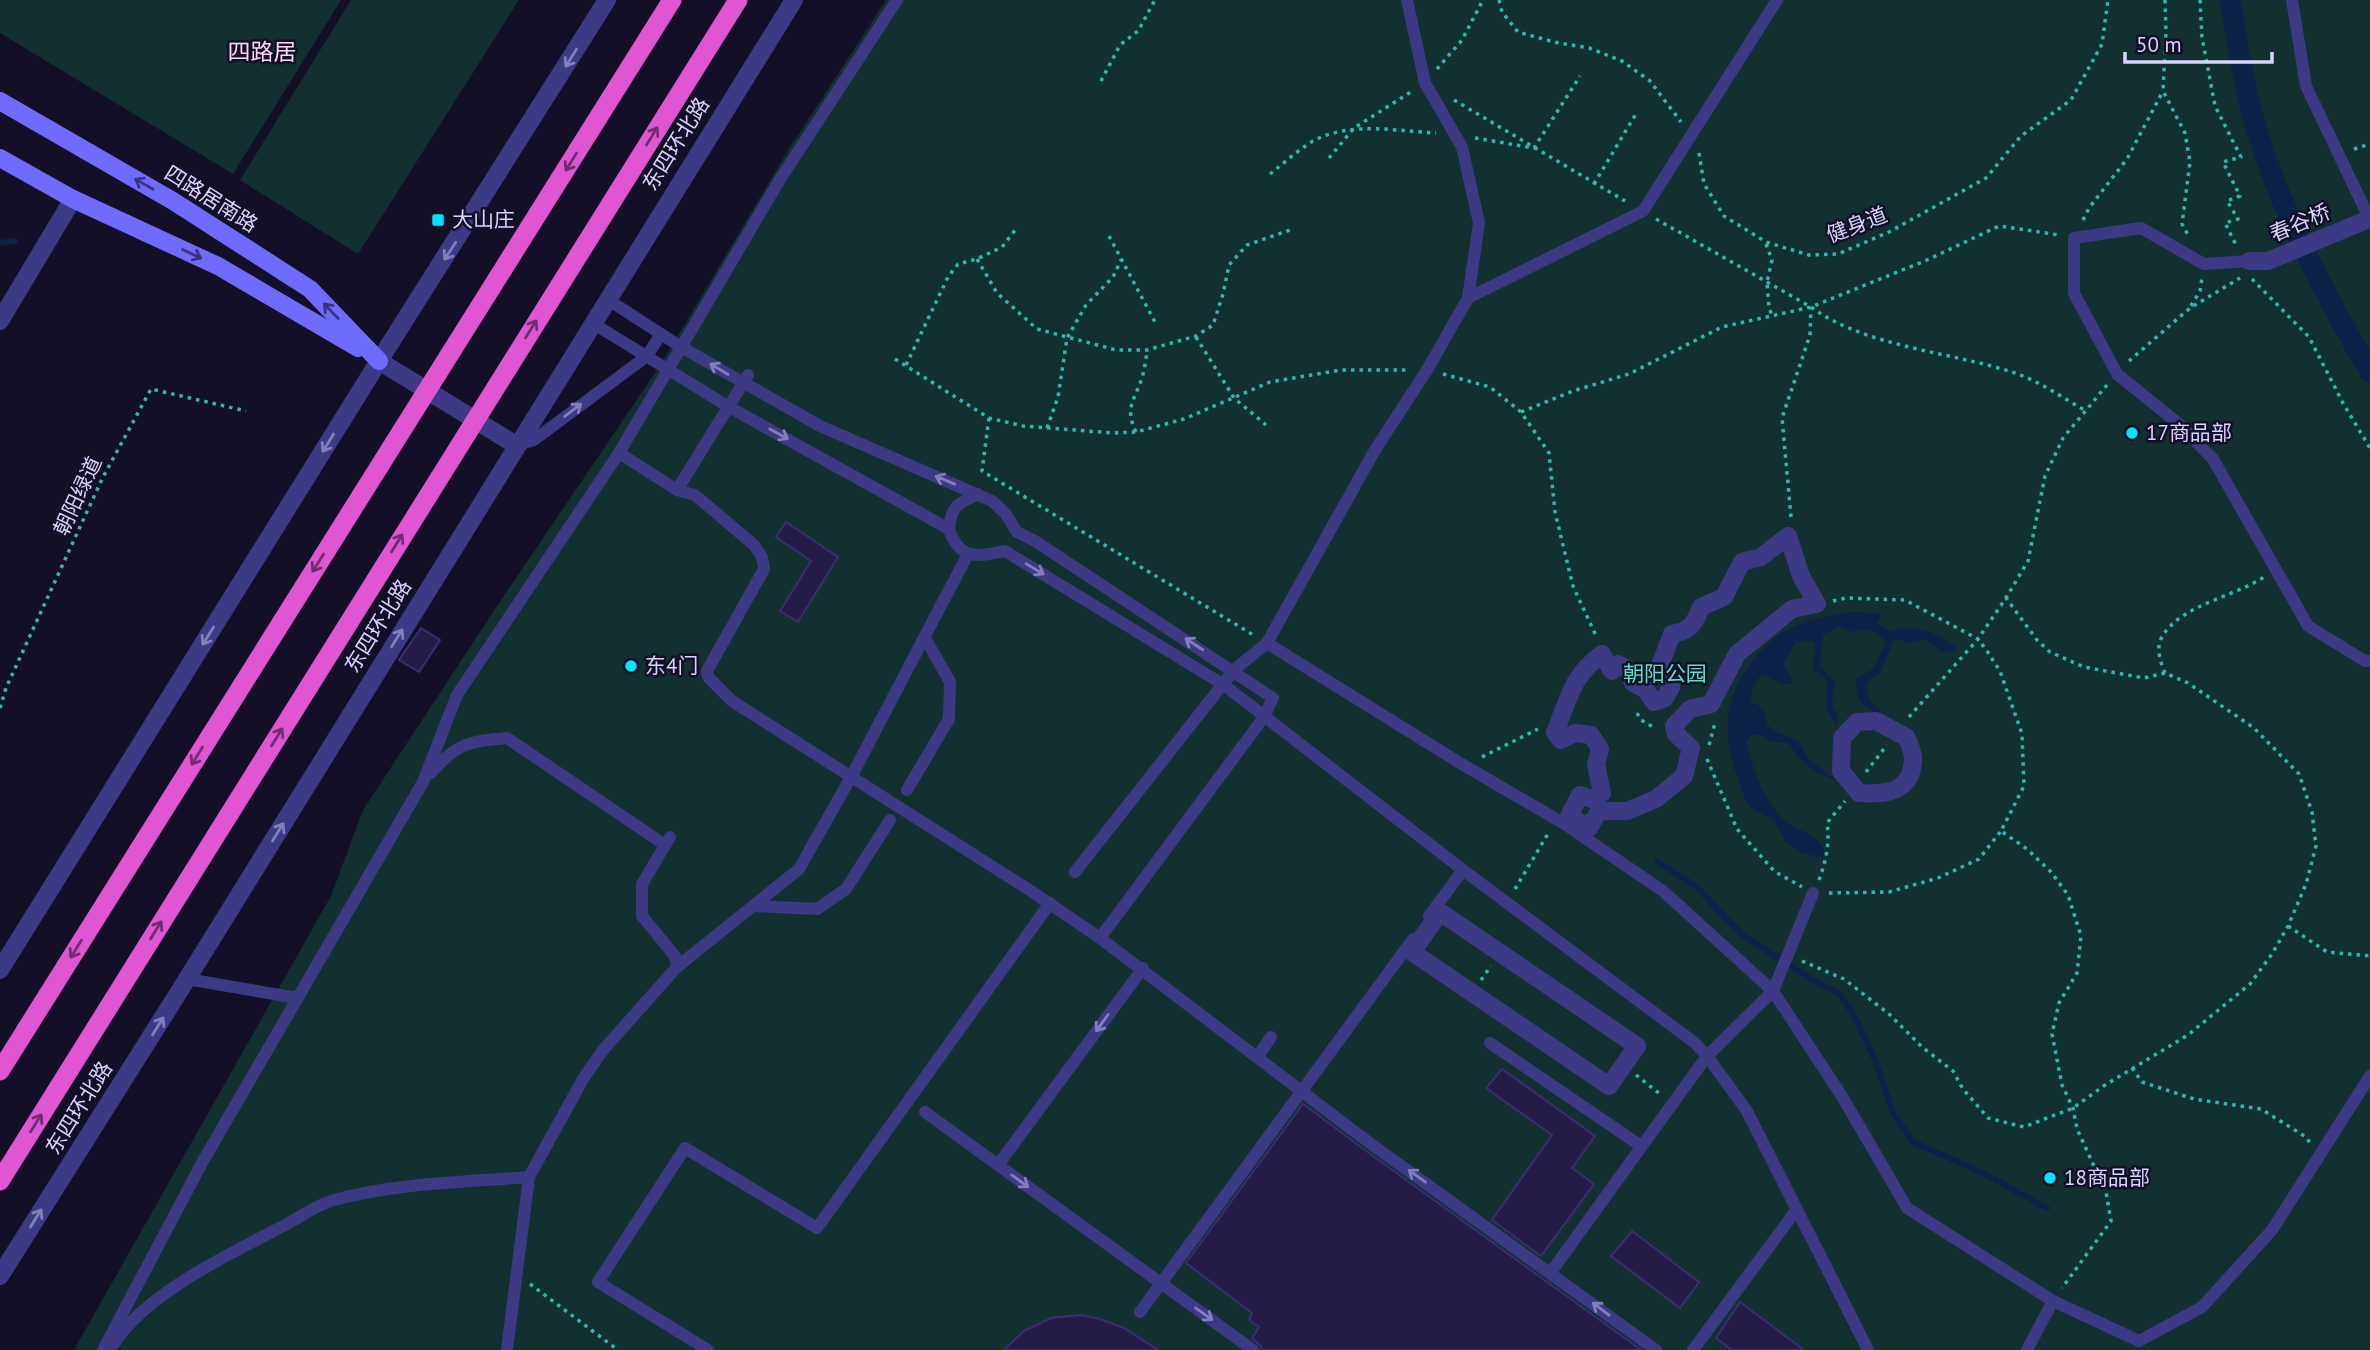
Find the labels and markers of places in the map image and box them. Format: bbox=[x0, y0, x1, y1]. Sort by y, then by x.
place label: 大山庄 bbox=[452, 206, 515, 233]
marker: 大山庄 bbox=[430, 212, 446, 228]
place label: 17商品部 bbox=[2146, 419, 2232, 446]
marker: 17商品部 bbox=[2124, 425, 2140, 441]
place label: 东4门 bbox=[645, 652, 698, 679]
marker: 东4门 bbox=[623, 658, 639, 674]
place label: 18商品部 bbox=[2064, 1164, 2150, 1191]
marker: 18商品部 bbox=[2042, 1170, 2058, 1186]

